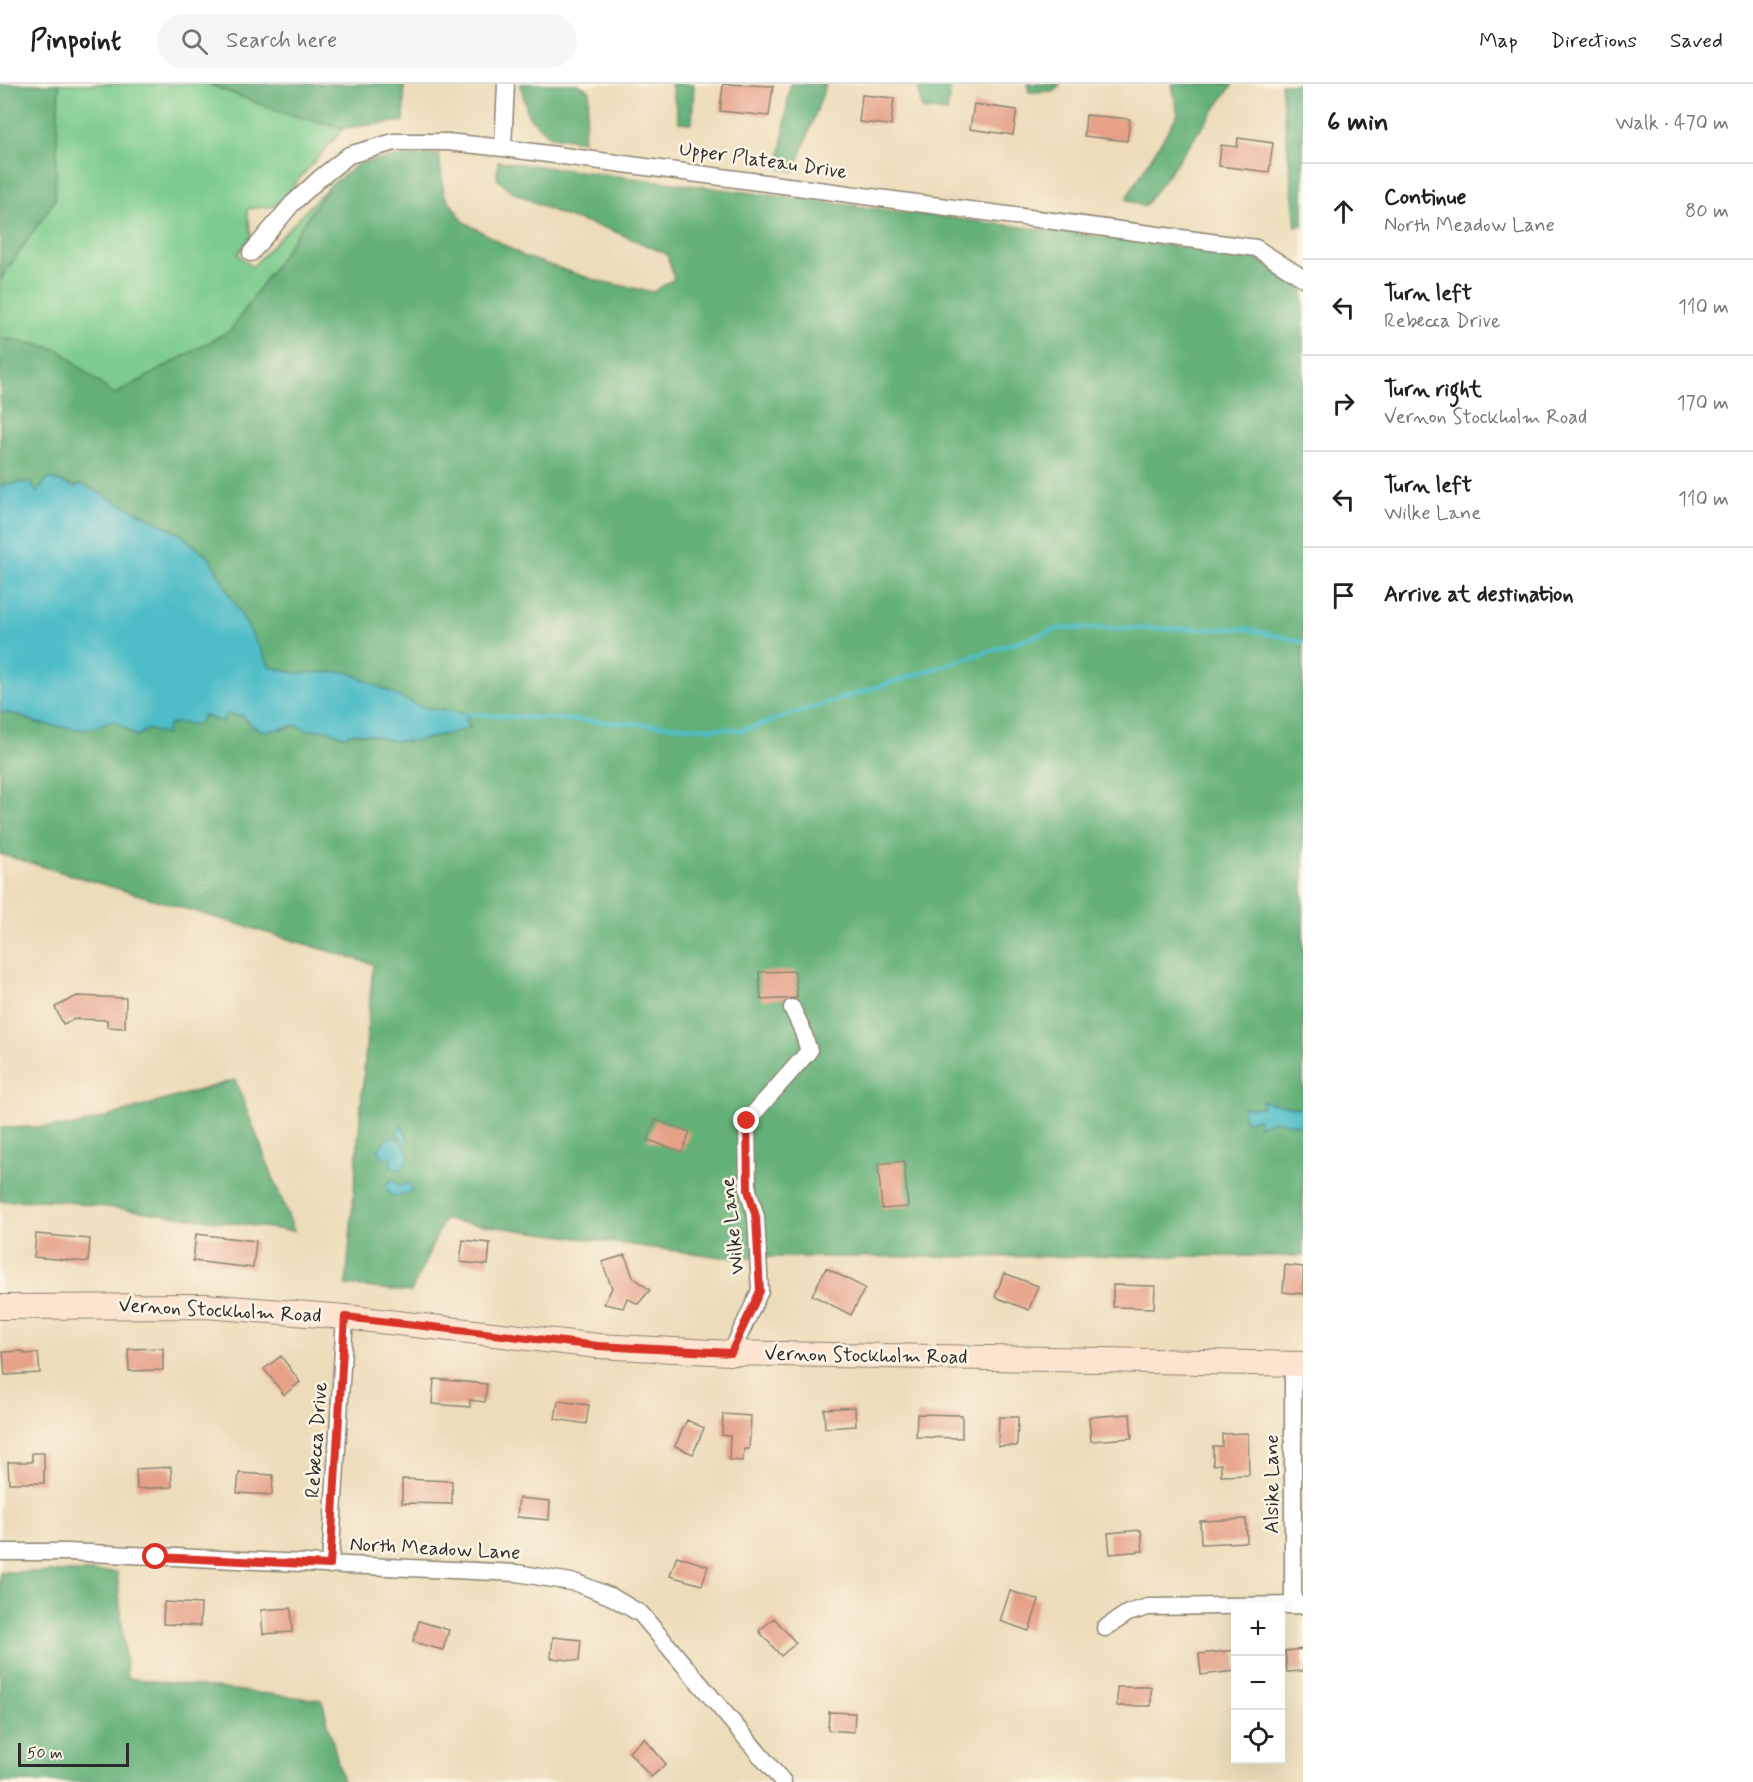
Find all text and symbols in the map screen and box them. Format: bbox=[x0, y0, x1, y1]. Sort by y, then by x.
search box bbox=[157, 14, 577, 68]
text: Pinpoint bbox=[30, 23, 121, 60]
icon: search bbox=[178, 25, 211, 58]
text: Search here bbox=[226, 27, 337, 55]
text: Map bbox=[1479, 27, 1518, 55]
text: Directions bbox=[1551, 27, 1637, 55]
text: Saved bbox=[1670, 27, 1723, 55]
text: 6 min bbox=[1327, 106, 1389, 140]
text: Walk · 470 m bbox=[1615, 110, 1729, 137]
street label: Upper Plateau Drive bbox=[677, 136, 849, 186]
text: Continue bbox=[1384, 184, 1466, 212]
icon: ahead bbox=[1327, 195, 1360, 228]
text: 80 m bbox=[1685, 198, 1729, 225]
text: North Meadow Lane bbox=[1384, 212, 1555, 239]
text: Turn left bbox=[1384, 280, 1472, 308]
icon: left bbox=[1327, 291, 1360, 324]
text: 110 m bbox=[1678, 294, 1729, 321]
text: Rebecca Drive bbox=[1384, 308, 1500, 335]
text: Turn right bbox=[1384, 376, 1482, 404]
icon: right bbox=[1327, 387, 1360, 420]
text: 170 m bbox=[1677, 390, 1729, 417]
text: Vernon Stockholm Road bbox=[1384, 404, 1587, 431]
text: Turn left bbox=[1384, 472, 1472, 500]
icon: left bbox=[1327, 483, 1360, 516]
text: 110 m bbox=[1678, 486, 1729, 513]
text: Wilke Lane bbox=[1384, 500, 1481, 527]
icon: arrive bbox=[1327, 579, 1360, 612]
text: Arrive at destination bbox=[1384, 581, 1574, 609]
route end bbox=[733, 1107, 759, 1133]
street label: Wilke Lane bbox=[714, 1176, 752, 1276]
street label: Vernon Stockholm Road bbox=[118, 1292, 322, 1330]
street label: Vernon Stockholm Road bbox=[764, 1341, 968, 1371]
street label: Rebecca Drive bbox=[299, 1381, 335, 1499]
street label: Alsike Lane bbox=[1259, 1434, 1286, 1534]
street label: North Meadow Lane bbox=[349, 1531, 521, 1567]
route start bbox=[142, 1543, 168, 1569]
map controls bbox=[1231, 1602, 1285, 1764]
button: + bbox=[1231, 1602, 1285, 1656]
button: − bbox=[1231, 1656, 1285, 1710]
button: locate bbox=[1231, 1710, 1285, 1764]
scale bar bbox=[18, 1740, 129, 1768]
text: 50 m bbox=[27, 1743, 63, 1764]

